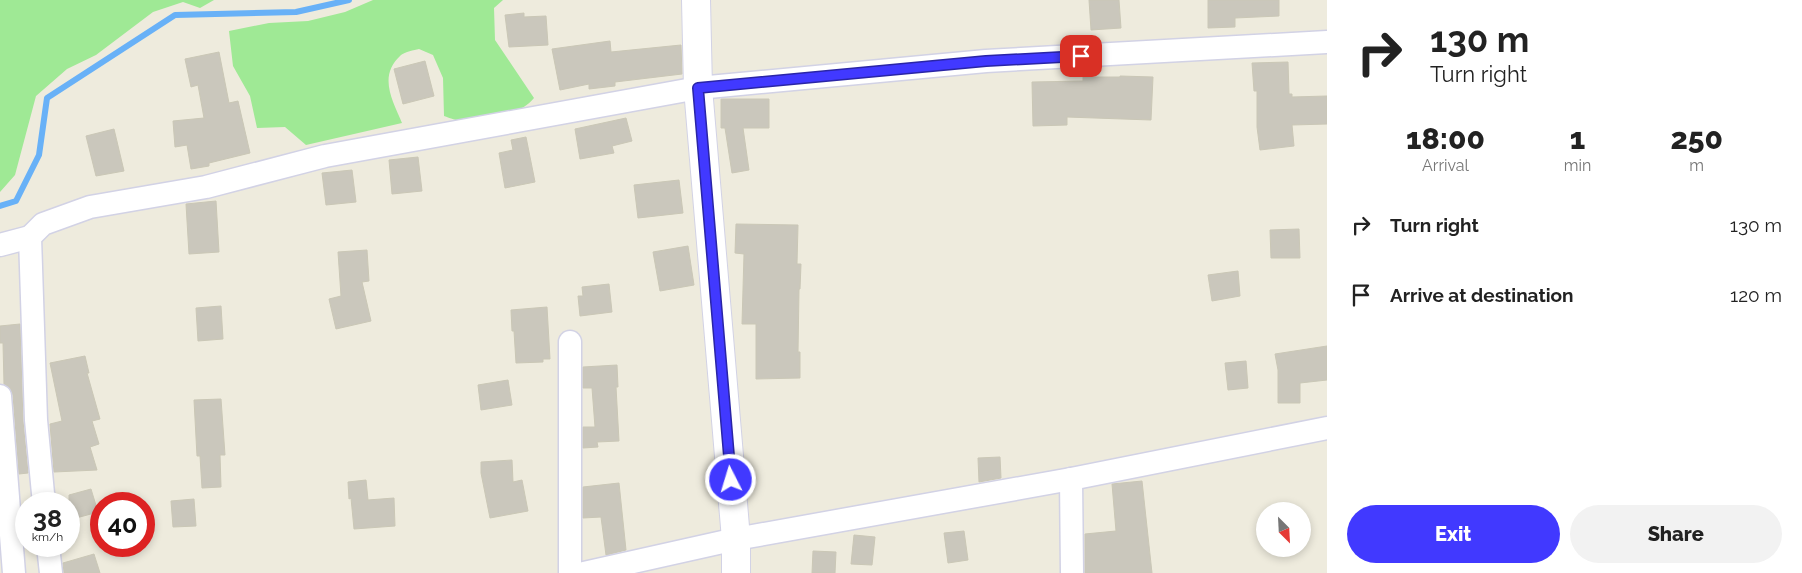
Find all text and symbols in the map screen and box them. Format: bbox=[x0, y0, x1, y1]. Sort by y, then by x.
text: 130 m bbox=[1430, 19, 1529, 60]
icon: right bbox=[1347, 20, 1412, 85]
pin bbox=[1060, 35, 1102, 77]
icon: arrive bbox=[1067, 42, 1095, 70]
text: Turn right bbox=[1430, 61, 1527, 87]
text: 18:00 bbox=[1406, 121, 1485, 156]
text: 1 bbox=[1570, 121, 1585, 156]
text: 250 bbox=[1670, 121, 1723, 156]
text: Arrival bbox=[1422, 156, 1469, 175]
text: min bbox=[1564, 156, 1591, 175]
text: m bbox=[1689, 156, 1704, 175]
icon: right bbox=[1347, 211, 1375, 239]
text: Turn right bbox=[1390, 214, 1479, 236]
text: 130 m bbox=[1730, 214, 1782, 236]
icon: arrive bbox=[1347, 281, 1375, 309]
text: Arrive at destination bbox=[1390, 284, 1574, 306]
text: 120 m bbox=[1730, 284, 1782, 306]
position arrow bbox=[704, 453, 756, 505]
speed limit sign: 40 bbox=[90, 492, 155, 557]
north arrow bbox=[1256, 502, 1311, 558]
map controls bbox=[1256, 502, 1311, 557]
text: 38 bbox=[33, 503, 62, 533]
button: Exit bbox=[1347, 505, 1560, 563]
button: Share bbox=[1570, 505, 1782, 563]
text: km/h bbox=[32, 530, 63, 544]

